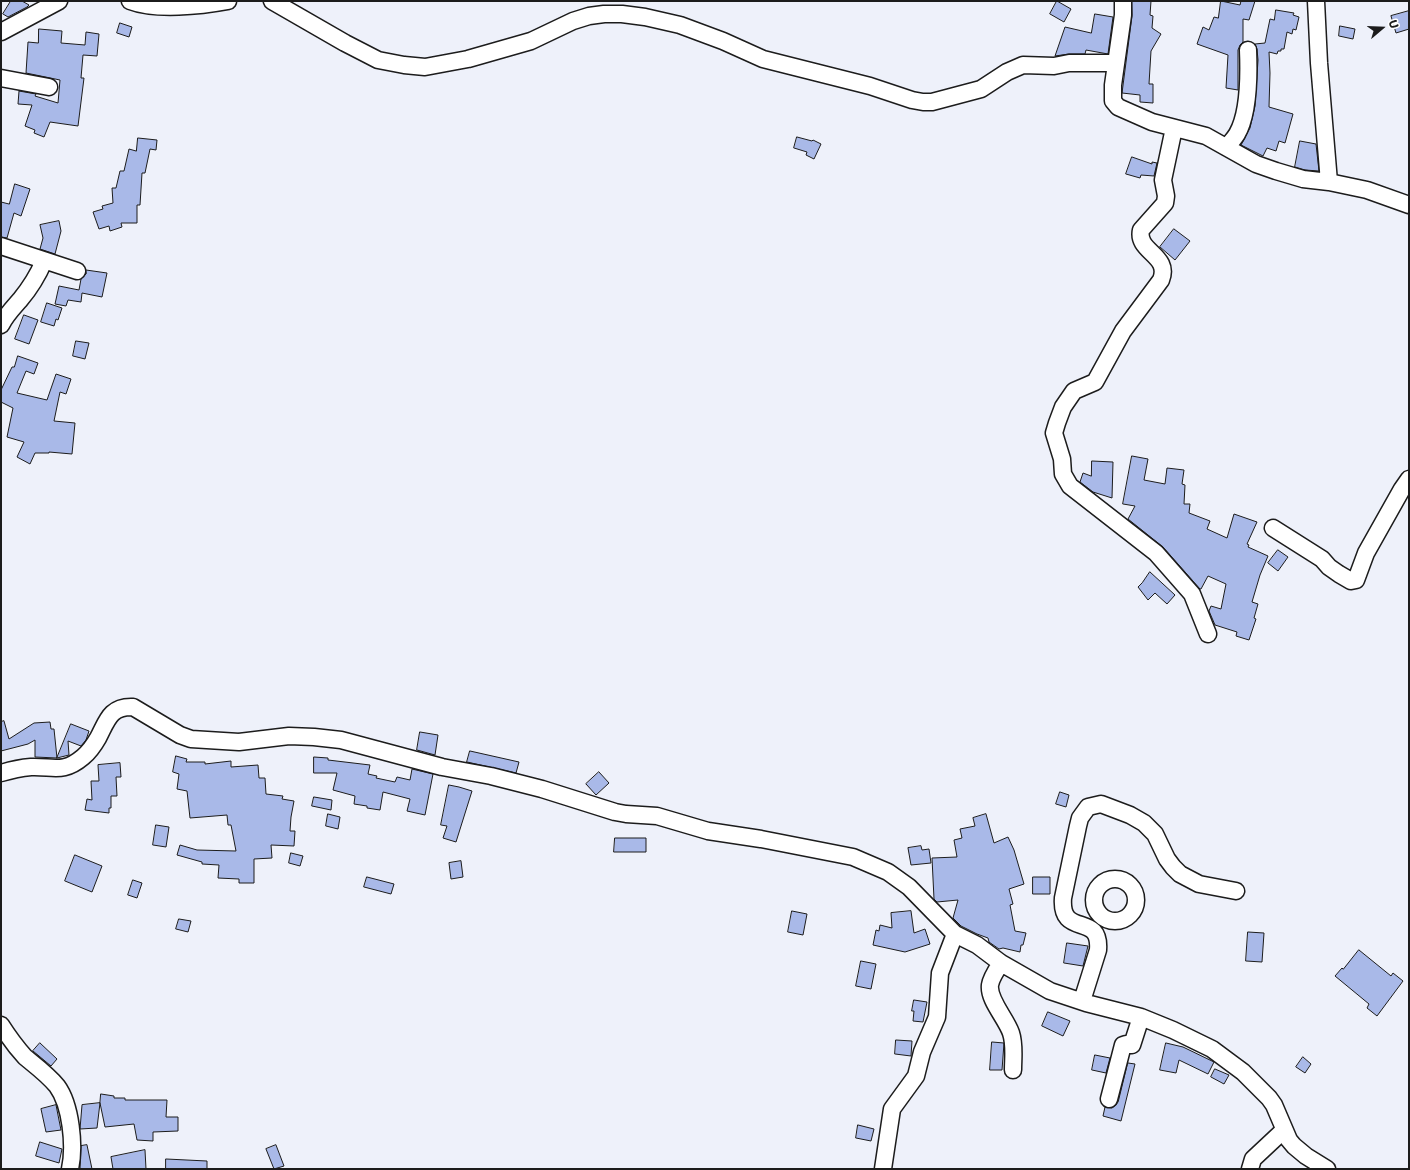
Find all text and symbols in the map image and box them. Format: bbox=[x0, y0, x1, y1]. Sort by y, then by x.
north arrow bbox=[1362, 8, 1402, 48]
text: U bbox=[1384, 17, 1403, 31]

